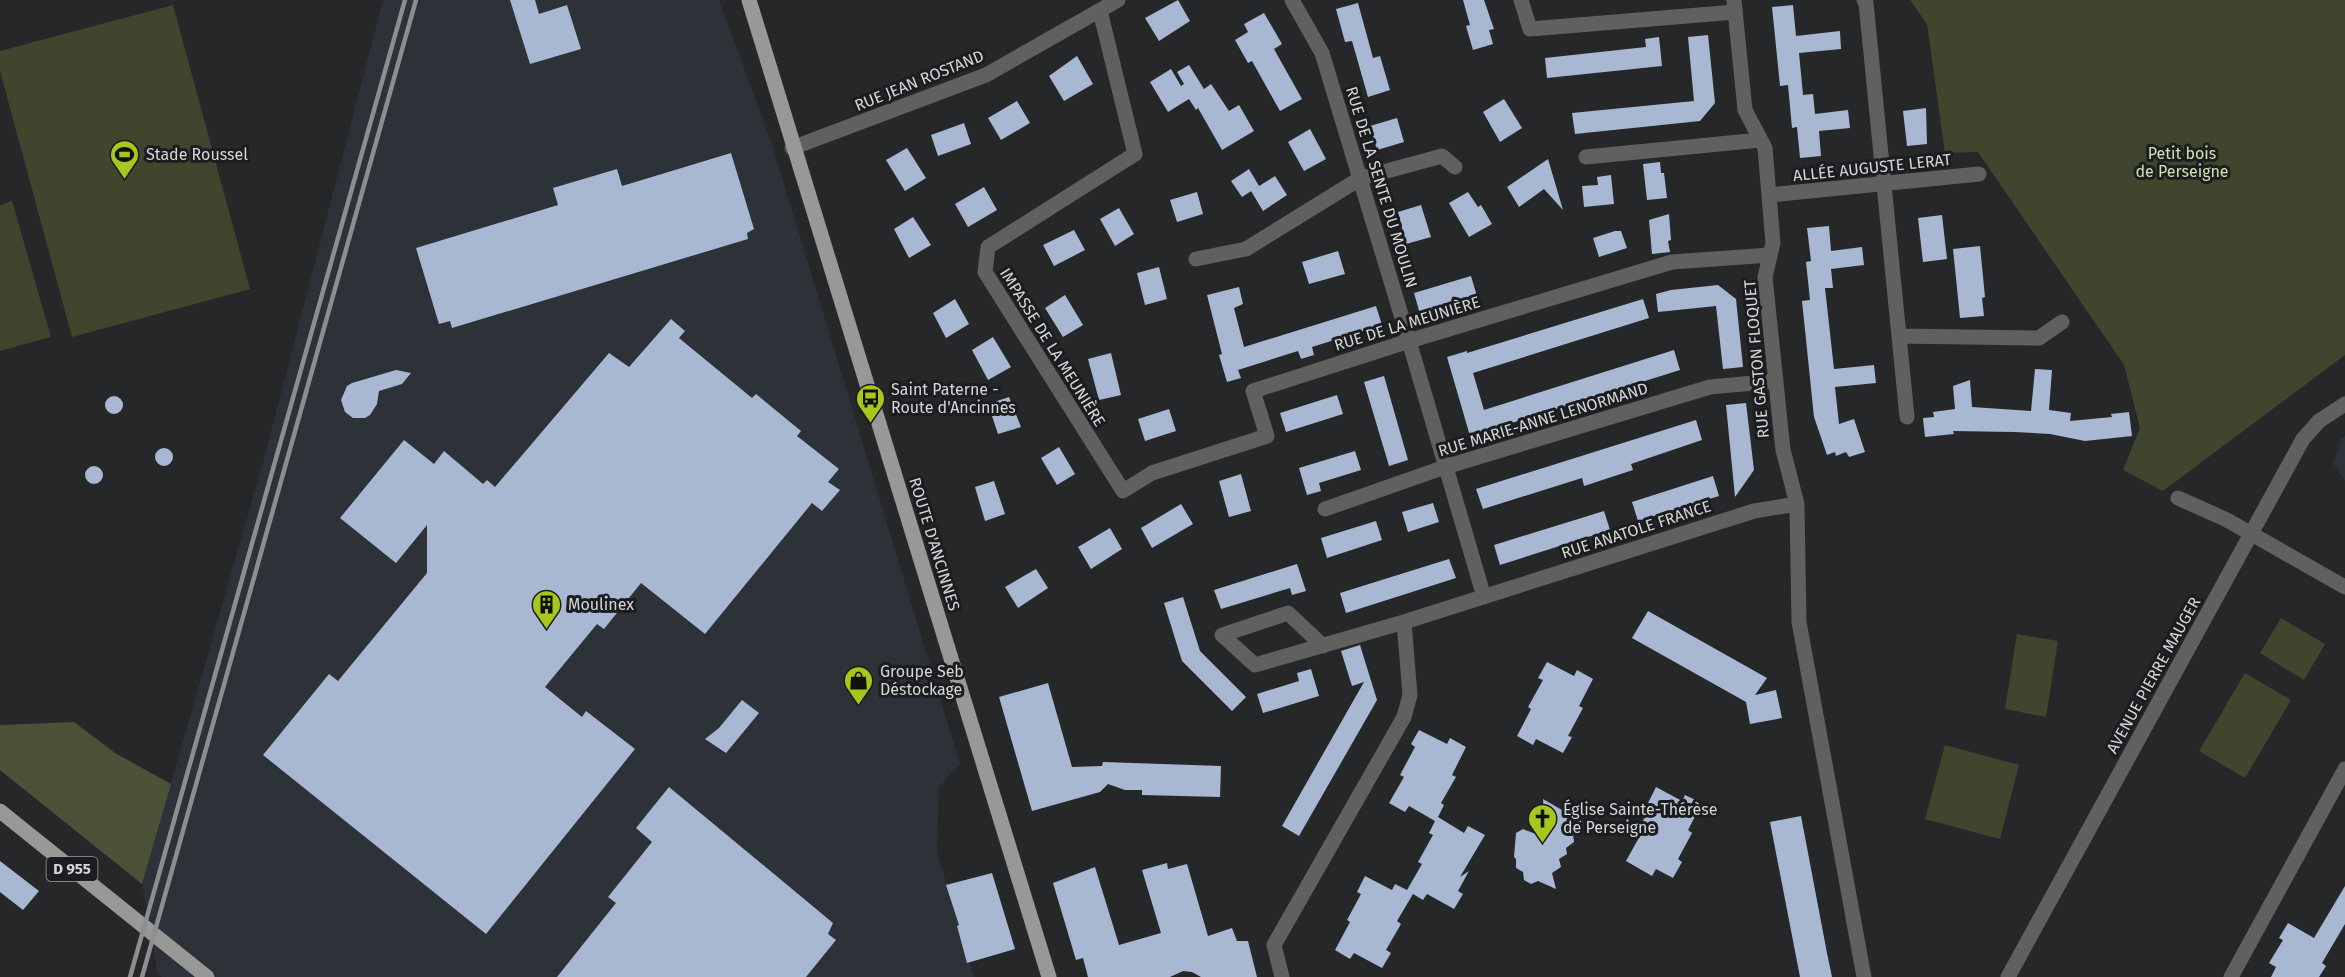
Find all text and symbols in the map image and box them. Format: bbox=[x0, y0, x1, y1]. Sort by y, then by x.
street label: RUE JEAN ROSTAND bbox=[852, 46, 987, 115]
street label: RUE DE LA SENTE DU MOULIN bbox=[1342, 84, 1421, 290]
sports icon: Stade Roussel bbox=[109, 138, 141, 180]
park label: Petit bois de Perseigne bbox=[2135, 144, 2229, 181]
place label: Stade Roussel bbox=[146, 145, 248, 164]
street label: ALLÉE AUGUSTE LERAT bbox=[1792, 149, 1953, 185]
street label: IMPASSE DE LA MEUNIÈRE bbox=[996, 264, 1110, 430]
street label: RUE GASTON FLOQUET bbox=[1740, 278, 1773, 439]
street label: RUE DE LA MEUNIÈRE bbox=[1332, 291, 1482, 355]
street label: RUE MARIE-ANNE LENORMAND bbox=[1436, 378, 1650, 460]
place label: Saint Paterne - Route d'Ancinnes bbox=[891, 380, 1016, 417]
bus stop icon: Saint Paterne - Route d'Ancinnes bbox=[854, 382, 886, 424]
street label: ROUTE D'ANCINNES bbox=[905, 475, 964, 613]
street label: RUE ANATOLE FRANCE bbox=[1559, 496, 1713, 563]
building icon: Moulinex bbox=[531, 588, 563, 630]
street label: AVENUE PIERRE MAUGER bbox=[2103, 593, 2205, 757]
place label: Moulinex bbox=[568, 595, 634, 614]
place label: Groupe Seb Déstockage bbox=[880, 662, 964, 699]
shop icon: Groupe Seb Déstockage bbox=[843, 664, 875, 706]
place label: Église Sainte-Thérèse de Perseigne bbox=[1563, 799, 1717, 837]
church icon: Église Sainte-Thérèse de Perseigne bbox=[1526, 802, 1558, 844]
road number: D 955 bbox=[46, 857, 98, 881]

